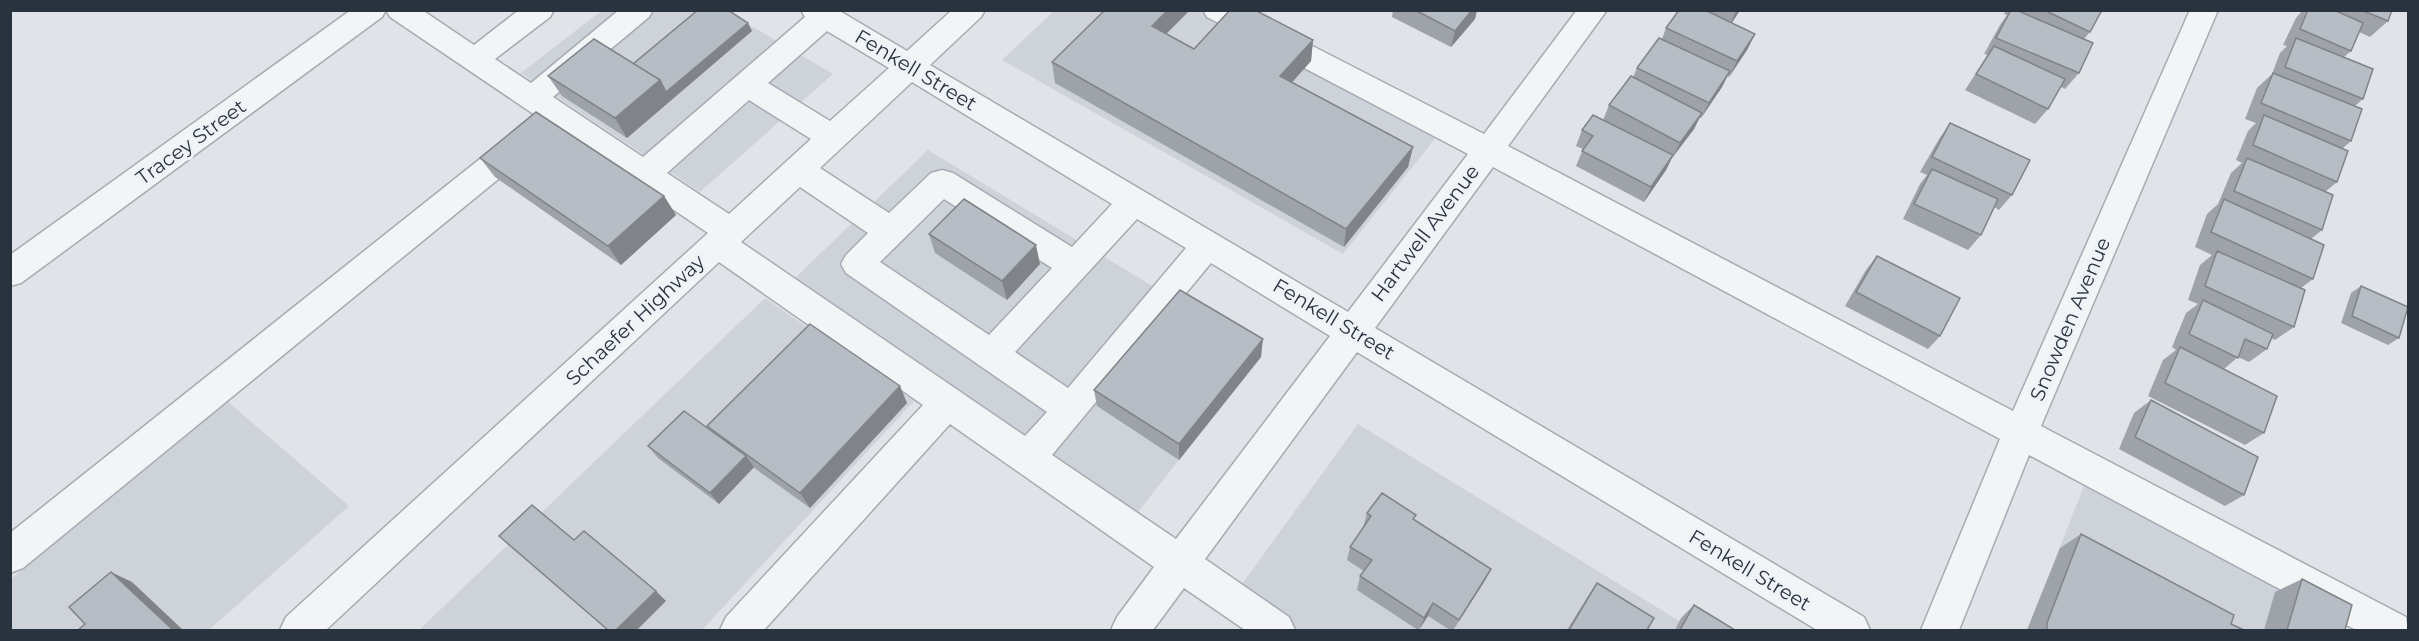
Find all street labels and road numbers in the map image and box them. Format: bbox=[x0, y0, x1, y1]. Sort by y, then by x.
street label: Fenkell Street bbox=[851, 24, 981, 116]
street label: Tracey Street bbox=[131, 94, 251, 190]
street label: Hartwell Avenue bbox=[1366, 160, 1484, 306]
street label: Snowden Avenue bbox=[2025, 234, 2115, 404]
street label: Schaefer Highway bbox=[561, 249, 709, 390]
street label: Fenkell Street bbox=[1269, 273, 1399, 365]
street label: Fenkell Street bbox=[1685, 524, 1815, 616]

